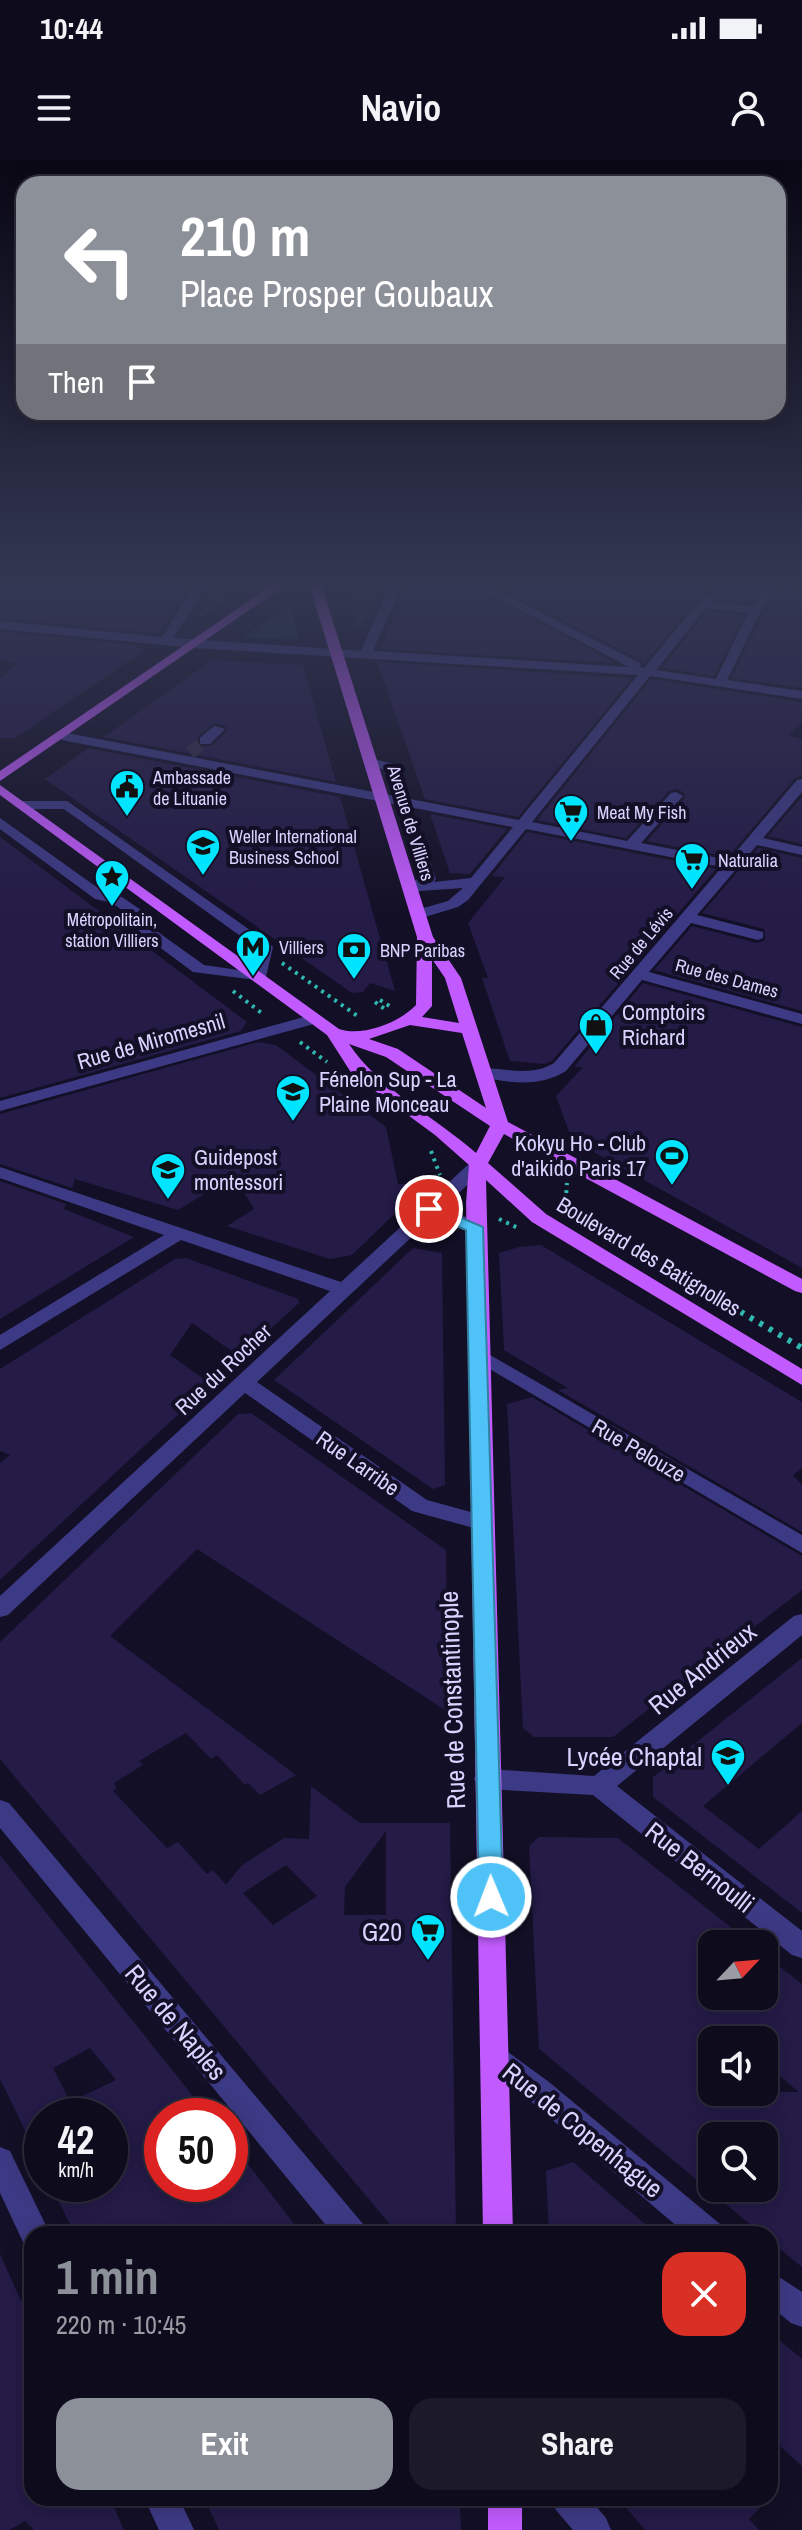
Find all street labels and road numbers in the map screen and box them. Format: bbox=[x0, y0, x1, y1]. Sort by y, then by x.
street label: Avenue de Villiers bbox=[381, 761, 440, 884]
street label: Rue de Lévis bbox=[603, 902, 679, 984]
street label: Rue des Dames bbox=[673, 952, 781, 1004]
street label: Rue de Miromesnil bbox=[74, 1006, 228, 1076]
street label: Boulevard des Batignolles bbox=[551, 1189, 747, 1323]
street label: Rue du Rocher bbox=[168, 1317, 278, 1421]
street label: Rue Pelouze bbox=[587, 1411, 691, 1489]
street label: Rue Larribe bbox=[310, 1423, 406, 1503]
street label: Rue de Constantinople bbox=[431, 1590, 473, 1810]
street label: Rue Andrieux bbox=[641, 1614, 763, 1722]
street label: Rue Bernoulli bbox=[638, 1813, 762, 1921]
street label: Rue de Naples bbox=[117, 1957, 235, 2087]
street label: Rue de Copenhague bbox=[496, 2054, 670, 2206]

